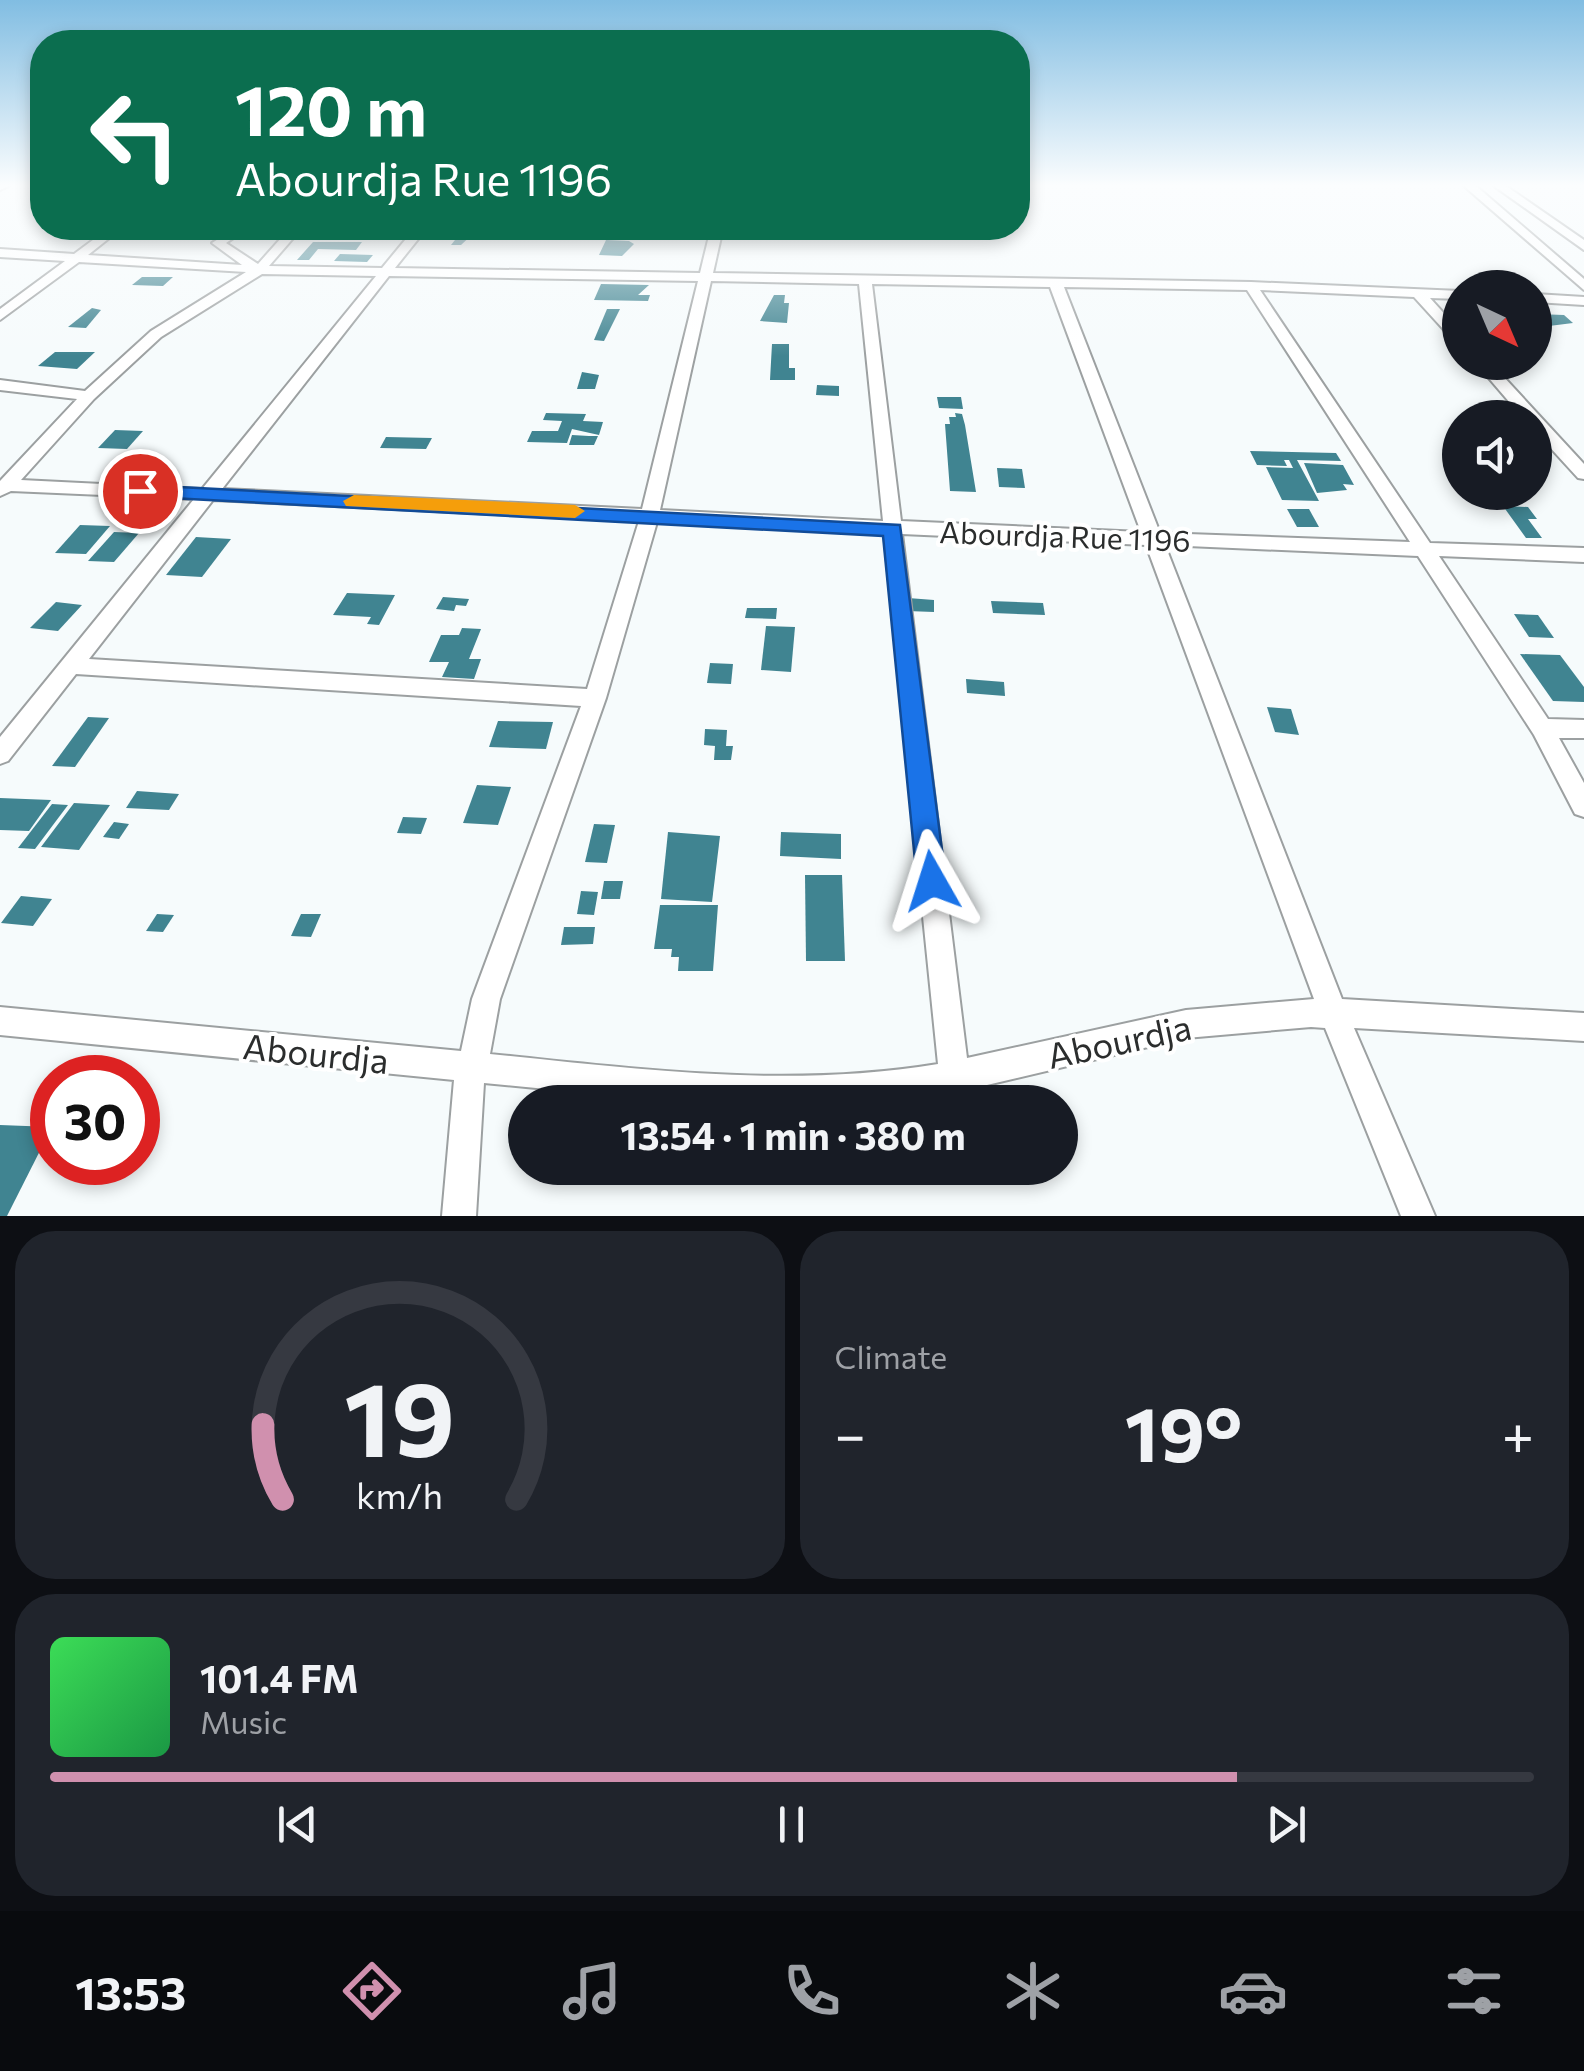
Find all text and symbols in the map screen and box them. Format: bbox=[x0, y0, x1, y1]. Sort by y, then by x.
text: 120 m bbox=[235, 65, 427, 150]
icon: left bbox=[70, 70, 200, 200]
text: Abourdja Rue 1196 bbox=[235, 150, 612, 205]
north arrow bbox=[1442, 270, 1552, 380]
map controls bbox=[1442, 270, 1552, 510]
button: sound bbox=[1442, 400, 1552, 510]
pin bbox=[98, 449, 183, 534]
icon: arrive bbox=[113, 464, 168, 519]
street label: Abourdja Rue 1196 bbox=[939, 512, 1191, 558]
position arrow bbox=[880, 829, 984, 933]
street label: Abourdja bbox=[1043, 1004, 1195, 1076]
street label: Abourdja bbox=[241, 1023, 391, 1081]
speed limit sign: 30 bbox=[30, 1055, 160, 1185]
text: 13:54 · 1 min · 380 m bbox=[620, 1111, 966, 1158]
text: Climate bbox=[835, 1336, 947, 1376]
text: 19 bbox=[344, 1351, 455, 1478]
text: 19° bbox=[1125, 1386, 1243, 1477]
text: − bbox=[835, 1399, 866, 1466]
text: + bbox=[1502, 1399, 1534, 1466]
text: km/h bbox=[356, 1473, 443, 1516]
text: 101.4 FM bbox=[200, 1654, 359, 1701]
text: Music bbox=[200, 1701, 287, 1741]
icon: previous bbox=[270, 1797, 325, 1852]
icon: pause bbox=[764, 1797, 819, 1852]
icon: next bbox=[1259, 1797, 1314, 1852]
icon: directions bbox=[337, 1956, 407, 2026]
icon: music bbox=[557, 1956, 627, 2026]
icon: phone bbox=[777, 1956, 847, 2026]
icon: climate bbox=[998, 1956, 1068, 2026]
icon: car bbox=[1218, 1956, 1288, 2026]
icon: filters bbox=[1439, 1956, 1509, 2026]
text: 13:53 bbox=[75, 1964, 186, 2019]

